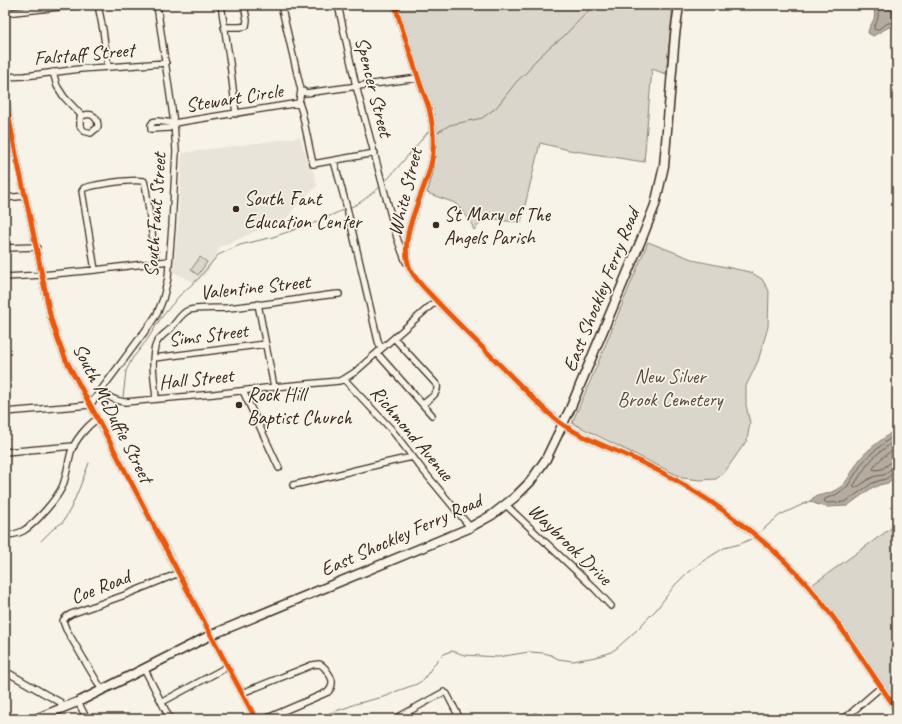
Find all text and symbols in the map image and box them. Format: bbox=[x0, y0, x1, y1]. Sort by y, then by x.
street label: Spencer Street bbox=[350, 35, 399, 142]
street label: Falstaff Street bbox=[33, 37, 138, 71]
street label: Stewart Circle bbox=[184, 78, 286, 118]
street label: White Street bbox=[382, 143, 428, 238]
street label: South Fant Street bbox=[138, 150, 172, 278]
place label: South Fant Education Center bbox=[244, 186, 363, 234]
place label: St Mary of The Angels Parish bbox=[444, 202, 552, 250]
street label: East Shockley Ferry Road bbox=[557, 202, 646, 375]
marker: South Fant Education Center bbox=[231, 204, 241, 214]
marker: St Mary of The Angels Parish bbox=[431, 220, 441, 230]
street label: Valentine Street bbox=[199, 269, 314, 305]
street label: Sims Street bbox=[167, 317, 252, 352]
street label: South McDuffie Street bbox=[67, 339, 160, 490]
street label: Hall Street bbox=[158, 362, 237, 395]
park label: New Silver Brook Cemetery bbox=[618, 364, 725, 412]
street label: Richmond Avenue bbox=[365, 380, 460, 487]
place label: Rock Hill Baptist Church bbox=[247, 382, 353, 430]
marker: Rock Hill Baptist Church bbox=[234, 400, 244, 410]
street label: East Shockley Ferry Road bbox=[317, 487, 488, 582]
street label: Waybrook Drive bbox=[523, 498, 618, 591]
street label: Coe Road bbox=[67, 563, 136, 610]

